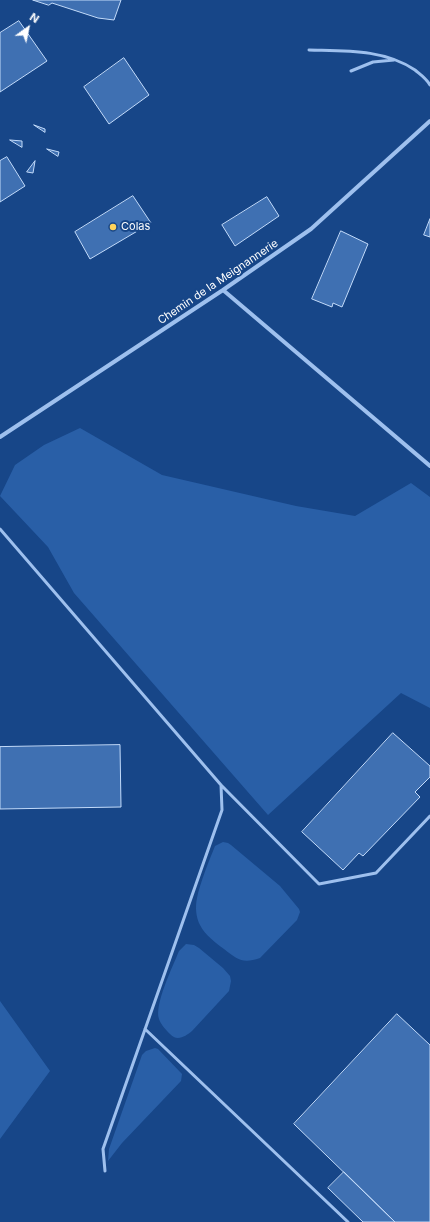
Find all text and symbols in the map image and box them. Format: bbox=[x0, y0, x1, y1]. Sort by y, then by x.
north arrow bbox=[8, 8, 48, 48]
text: N bbox=[27, 10, 42, 26]
place label: Colas bbox=[121, 220, 150, 234]
marker: Colas bbox=[108, 222, 118, 232]
street label: Chemin de la Meignannerie bbox=[155, 237, 281, 327]

